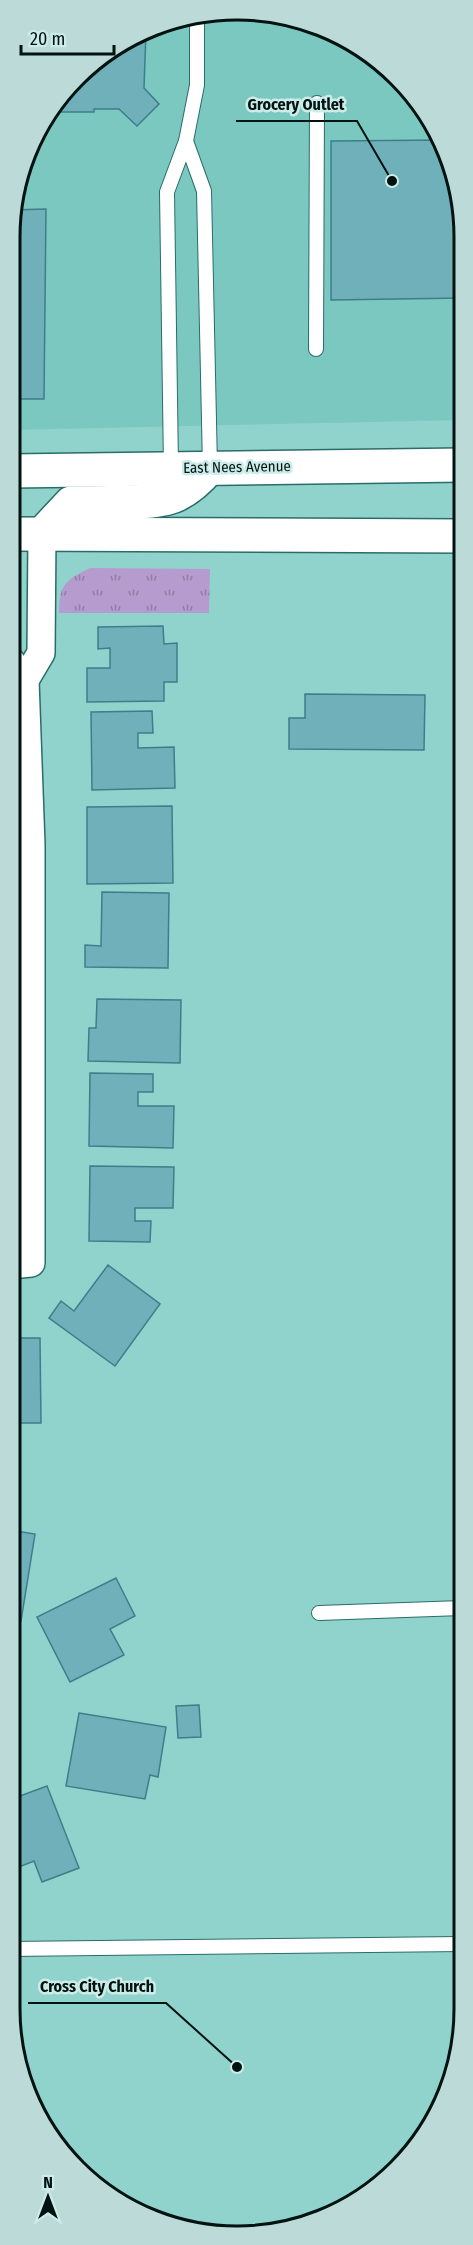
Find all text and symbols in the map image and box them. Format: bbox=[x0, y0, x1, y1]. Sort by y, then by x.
scale bar bbox=[21, 18, 114, 56]
text: 20 m bbox=[30, 28, 65, 50]
callout: Grocery Outlet bbox=[236, 87, 357, 121]
text: Grocery Outlet bbox=[248, 95, 345, 114]
street label: East Nees Avenue bbox=[183, 457, 291, 477]
callout: Cross City Church bbox=[28, 1969, 166, 2003]
text: Cross City Church bbox=[40, 1977, 154, 1996]
north arrow bbox=[18, 2167, 78, 2227]
text: N bbox=[43, 2173, 53, 2192]

